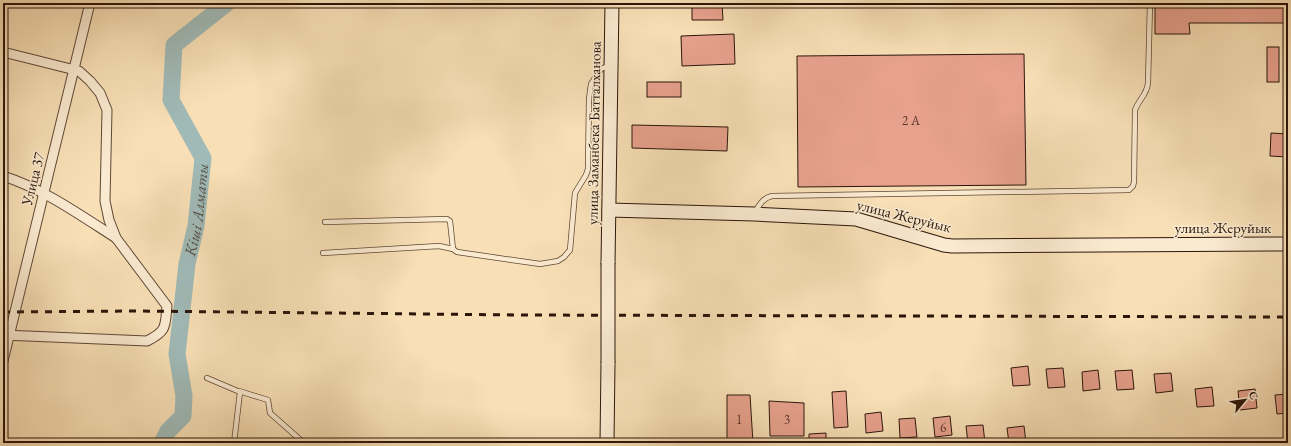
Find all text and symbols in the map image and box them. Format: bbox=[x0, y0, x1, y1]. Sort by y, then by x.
street label: улица Заманбека Батталханова bbox=[582, 41, 605, 225]
house number: 2 А bbox=[902, 112, 921, 129]
street label: Улица 37 bbox=[16, 149, 48, 208]
water label: Кіші Алматы bbox=[179, 163, 213, 259]
street label: улица Жеруйык bbox=[855, 195, 953, 236]
street label: улица Жеруйык bbox=[1175, 218, 1271, 237]
north arrow bbox=[1225, 380, 1265, 420]
text: С bbox=[1246, 388, 1262, 402]
house number: 1 bbox=[736, 411, 742, 428]
house number: 3 bbox=[784, 411, 790, 428]
house number: 6 bbox=[940, 419, 946, 436]

